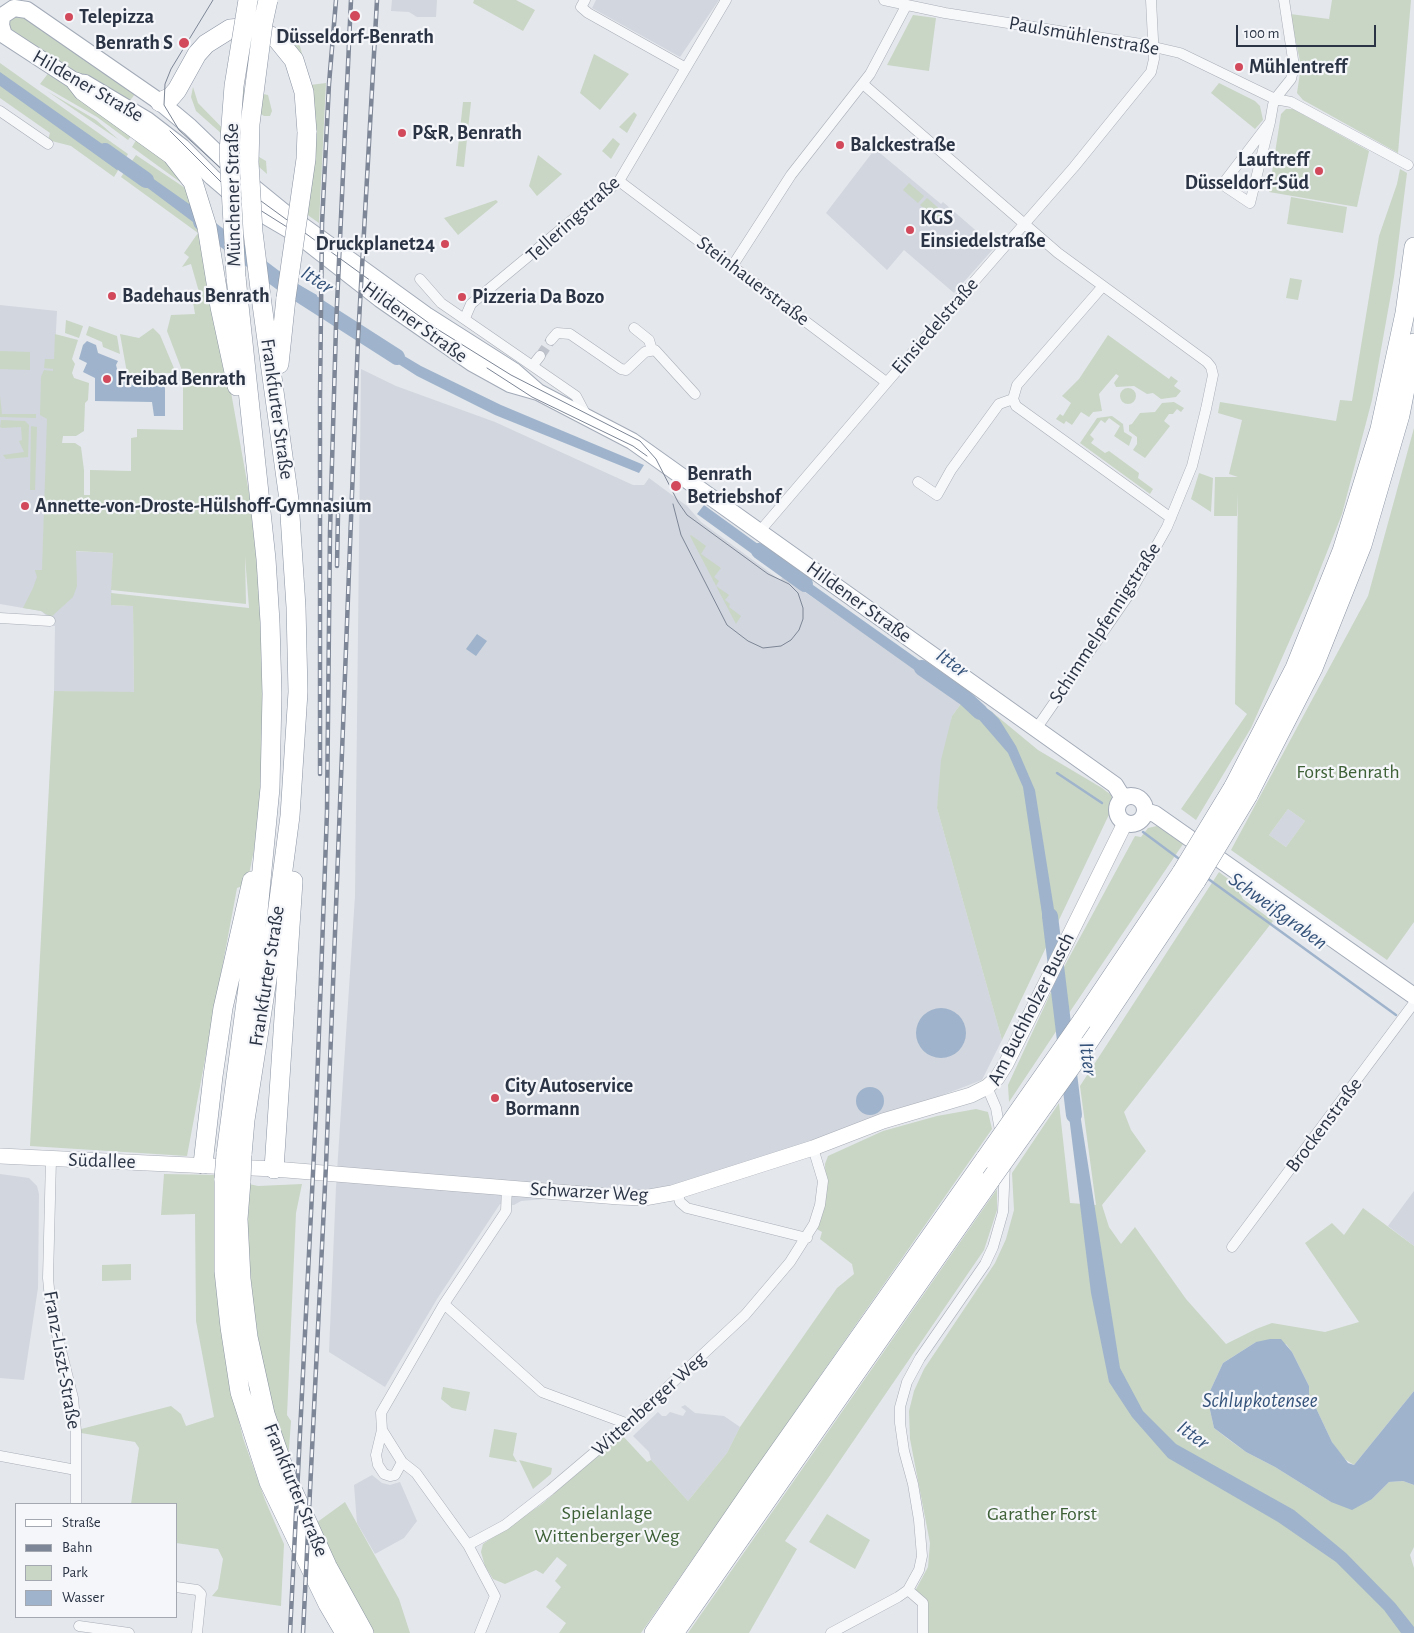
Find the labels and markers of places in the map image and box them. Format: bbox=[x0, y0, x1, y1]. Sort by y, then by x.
place label: Telepizza bbox=[79, 5, 154, 29]
marker: Düsseldorf-Benrath bbox=[348, 9, 362, 23]
marker: Telepizza bbox=[63, 11, 75, 23]
place label: Düsseldorf-Benrath bbox=[276, 25, 434, 49]
place label: Benrath S bbox=[95, 31, 173, 55]
marker: Benrath S bbox=[177, 36, 191, 50]
place label: Mühlentreff bbox=[1249, 55, 1347, 79]
marker: Mühlentreff bbox=[1233, 61, 1245, 73]
place label: P&R, Benrath bbox=[412, 121, 522, 145]
marker: P&R, Benrath bbox=[396, 127, 408, 139]
place label: Balckestraße bbox=[850, 133, 955, 157]
marker: Balckestraße bbox=[834, 139, 846, 151]
place label: Lauftreff Düsseldorf-Süd bbox=[1185, 148, 1309, 195]
marker: Lauftreff Düsseldorf-Süd bbox=[1313, 165, 1325, 177]
place label: KGS Einsiedelstraße bbox=[920, 206, 1046, 253]
marker: KGS Einsiedelstraße bbox=[904, 224, 916, 236]
place label: Druckplanet24 bbox=[316, 232, 435, 256]
marker: Druckplanet24 bbox=[439, 238, 451, 250]
place label: Badehaus Benrath bbox=[122, 284, 270, 308]
place label: Pizzeria Da Bozo bbox=[472, 285, 604, 309]
marker: Badehaus Benrath bbox=[106, 290, 118, 302]
marker: Pizzeria Da Bozo bbox=[456, 291, 468, 303]
place label: Freibad Benrath bbox=[117, 367, 246, 391]
marker: Freibad Benrath bbox=[101, 373, 113, 385]
place label: Benrath Betriebshof bbox=[687, 462, 781, 509]
marker: Benrath Betriebshof bbox=[669, 479, 683, 493]
place label: Annette-von-Droste-Hülshoff-Gymnasium bbox=[35, 494, 372, 518]
marker: Annette-von-Droste-Hülshoff-Gymnasium bbox=[19, 500, 31, 512]
place label: City Autoservice Bormann bbox=[505, 1074, 633, 1121]
marker: City Autoservice Bormann bbox=[489, 1092, 501, 1104]

